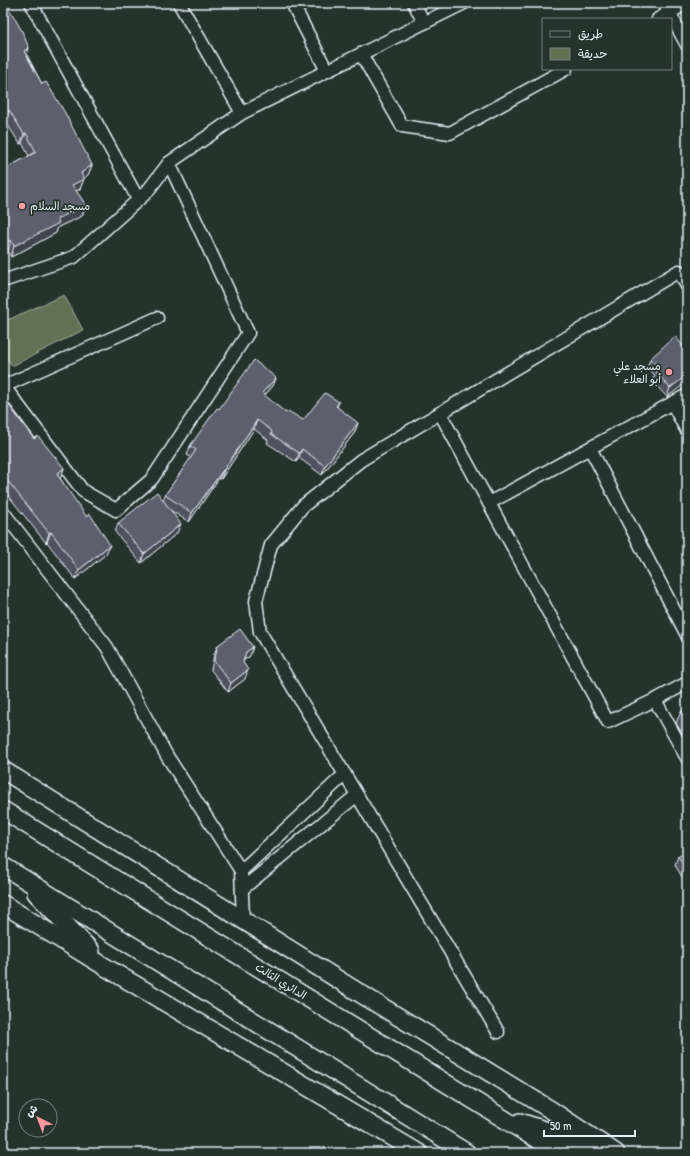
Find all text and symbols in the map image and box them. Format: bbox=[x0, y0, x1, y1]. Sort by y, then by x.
legend bbox=[542, 18, 672, 70]
text: طريق bbox=[578, 25, 603, 42]
text: حديقة bbox=[578, 45, 607, 62]
place label: مسجد السلام bbox=[30, 199, 90, 215]
marker: مسجد السلام bbox=[17, 201, 27, 211]
place label: مسجد علي أبو العلاء bbox=[613, 359, 661, 387]
marker: مسجد علي أبو العلاء bbox=[664, 367, 674, 377]
street label: الدائري الثالث bbox=[252, 960, 309, 1004]
north arrow bbox=[18, 1098, 58, 1138]
text: ش bbox=[22, 1101, 40, 1120]
scale bar bbox=[544, 1112, 635, 1138]
text: 50 m bbox=[550, 1117, 571, 1134]

